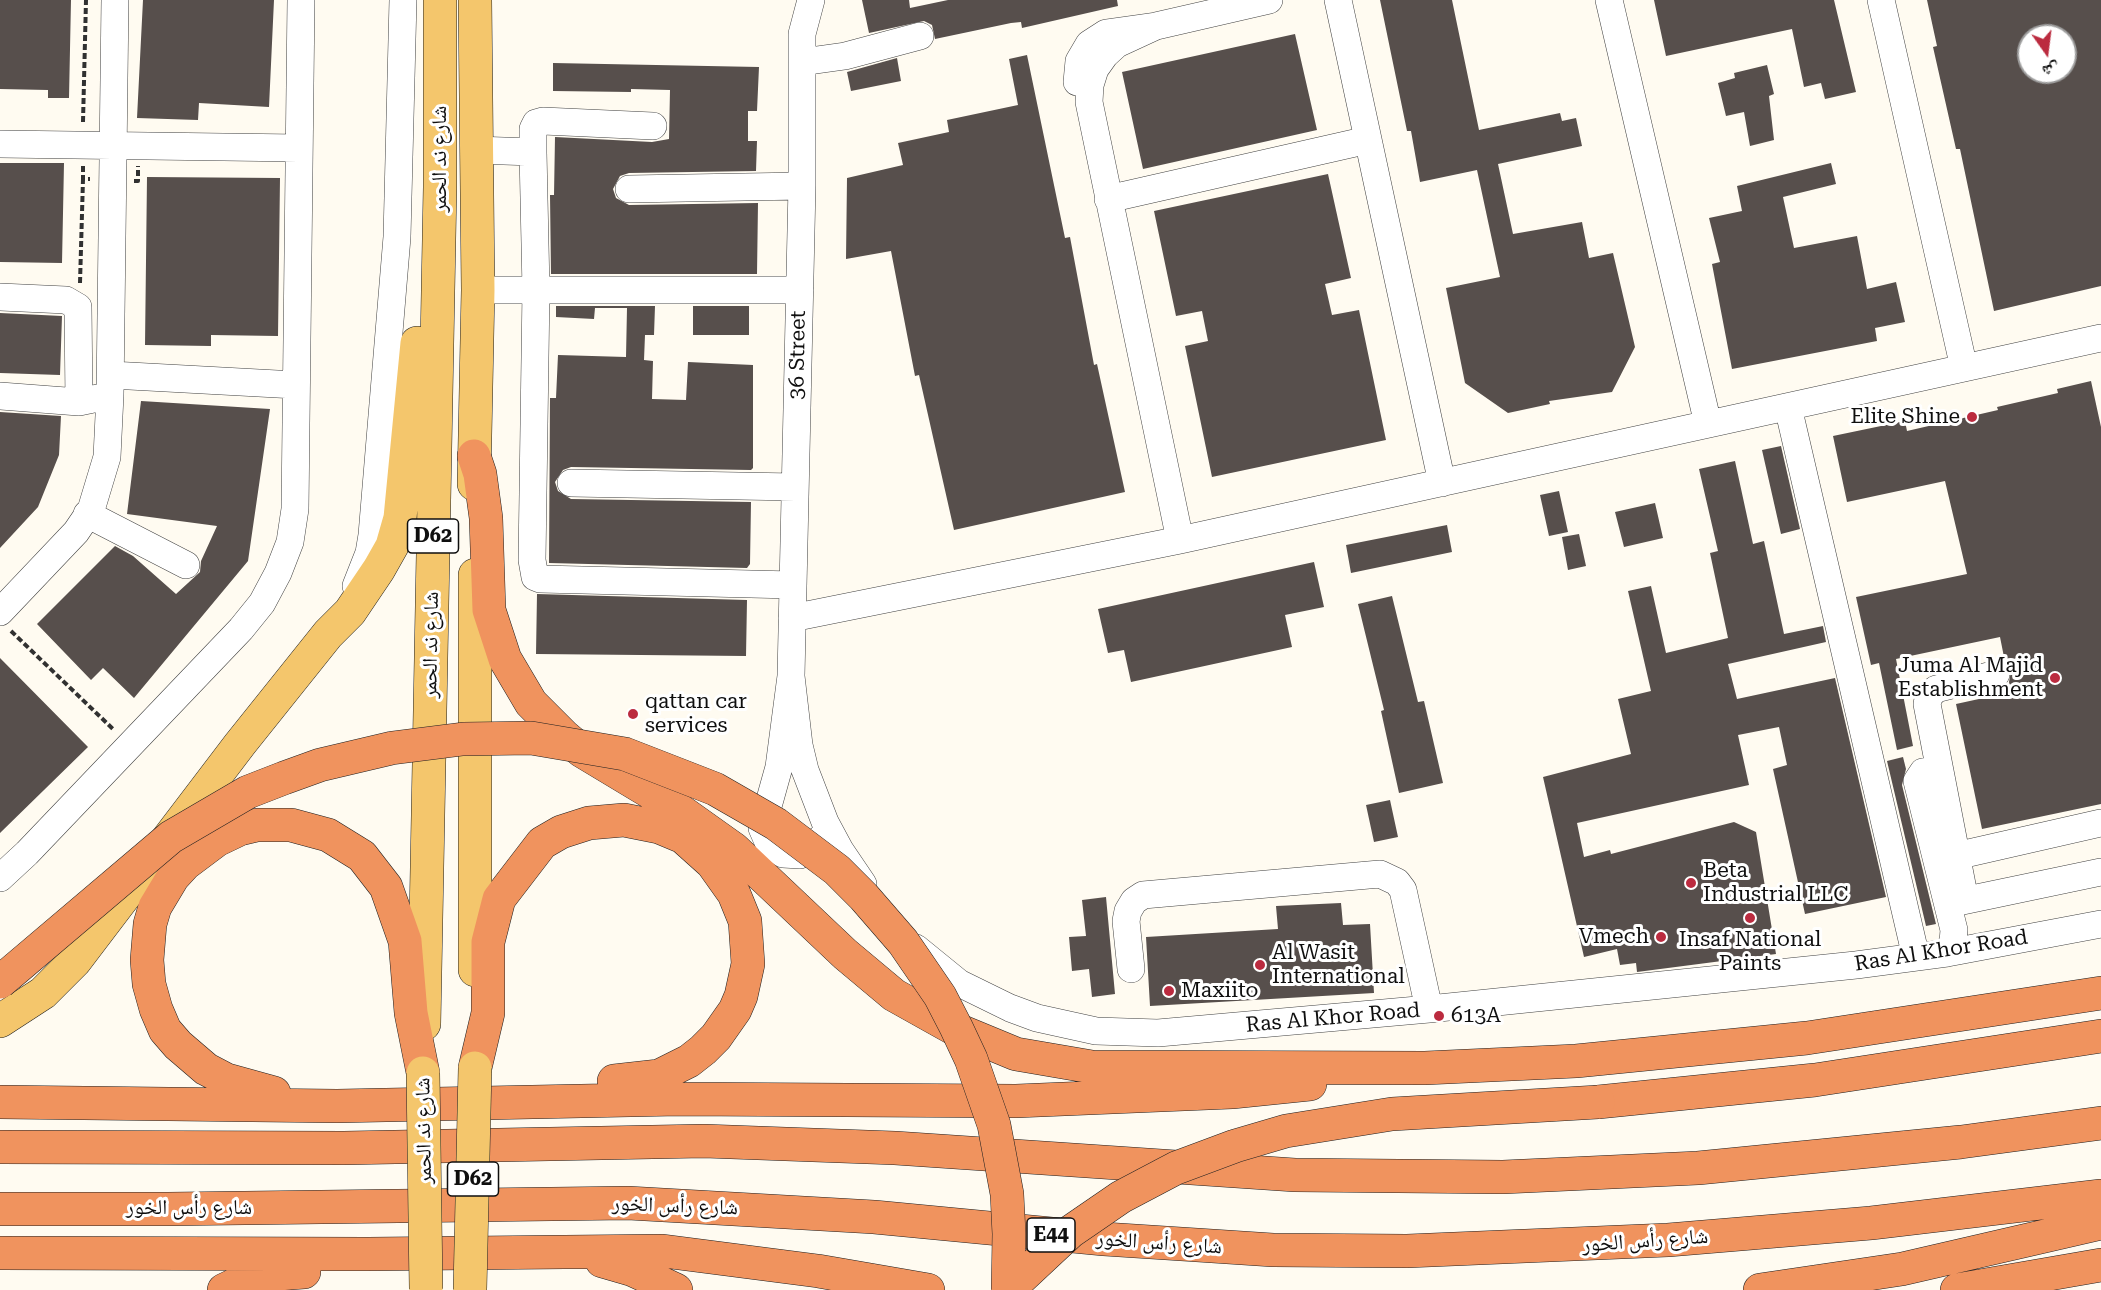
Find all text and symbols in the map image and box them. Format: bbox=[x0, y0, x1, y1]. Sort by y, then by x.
north arrow bbox=[2017, 24, 2077, 84]
text: ش bbox=[2040, 59, 2062, 81]
street label: شارع ند الحمر bbox=[427, 106, 453, 212]
street label: 36 Street bbox=[785, 310, 811, 400]
place label: Elite Shine bbox=[1850, 404, 1960, 430]
marker: Elite Shine bbox=[1965, 410, 1979, 424]
road number: D62 bbox=[408, 519, 458, 553]
street label: شارع ند الحمر bbox=[417, 591, 445, 699]
place label: Juma Al Majid Establishment bbox=[1898, 653, 2043, 703]
marker: Juma Al Majid Establishment bbox=[2048, 671, 2062, 685]
place label: qattan car services bbox=[645, 689, 747, 739]
marker: qattan car services bbox=[626, 707, 640, 721]
place label: Beta Industrial LLC bbox=[1703, 858, 1848, 908]
marker: Beta Industrial LLC bbox=[1684, 876, 1698, 890]
marker: Insaf National Paints bbox=[1743, 911, 1757, 925]
place label: Vmech bbox=[1579, 924, 1649, 950]
street label: Ras Al Khor Road bbox=[1853, 925, 2029, 977]
place label: Insaf National Paints bbox=[1679, 927, 1821, 977]
marker: Vmech bbox=[1654, 930, 1668, 944]
place label: Al Wasit International bbox=[1272, 940, 1405, 990]
marker: Al Wasit International bbox=[1253, 958, 1267, 972]
place label: Maxiito bbox=[1181, 978, 1258, 1004]
marker: Maxiito bbox=[1162, 984, 1176, 998]
street label: Ras Al Khor Road bbox=[1245, 998, 1421, 1038]
place label: 613A bbox=[1451, 1003, 1501, 1029]
marker: 613A bbox=[1432, 1009, 1446, 1023]
street label: شارع ند الحمر bbox=[410, 1077, 438, 1185]
road number: D62 bbox=[448, 1162, 498, 1196]
street label: شارع رأس الخور bbox=[611, 1191, 739, 1221]
street label: شارع رأس الخور bbox=[126, 1195, 252, 1221]
road number: E44 bbox=[1027, 1218, 1075, 1252]
street label: شارع رأس الخور bbox=[1581, 1224, 1709, 1258]
street label: شارع رأس الخور bbox=[1095, 1226, 1223, 1260]

